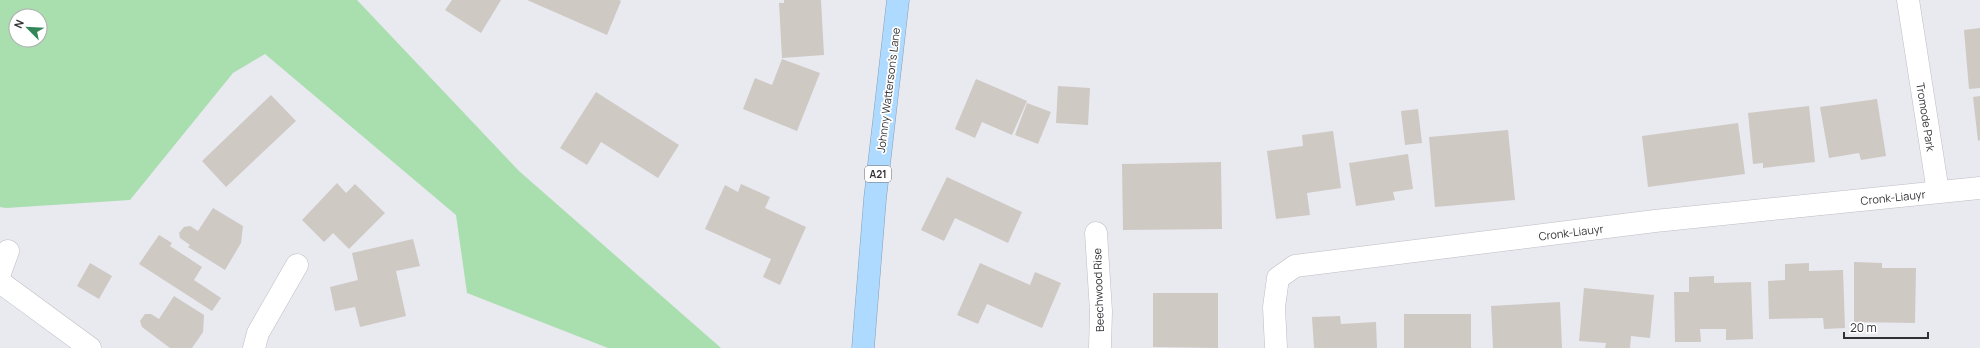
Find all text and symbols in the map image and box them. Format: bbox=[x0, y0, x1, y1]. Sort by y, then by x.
north arrow bbox=[8, 8, 48, 48]
text: N bbox=[10, 17, 27, 30]
street label: Johnny Watterson's Lane bbox=[873, 26, 903, 153]
street label: Tromode Park bbox=[1913, 82, 1939, 153]
road number: A21 bbox=[865, 166, 891, 182]
street label: Cronk-Liauyr bbox=[1860, 186, 1926, 208]
street label: Cronk-Liauyr bbox=[1538, 221, 1604, 243]
street label: Beechwood Rise bbox=[1089, 247, 1107, 332]
scale bar bbox=[1844, 314, 1928, 340]
text: 20 m bbox=[1850, 319, 1877, 336]

